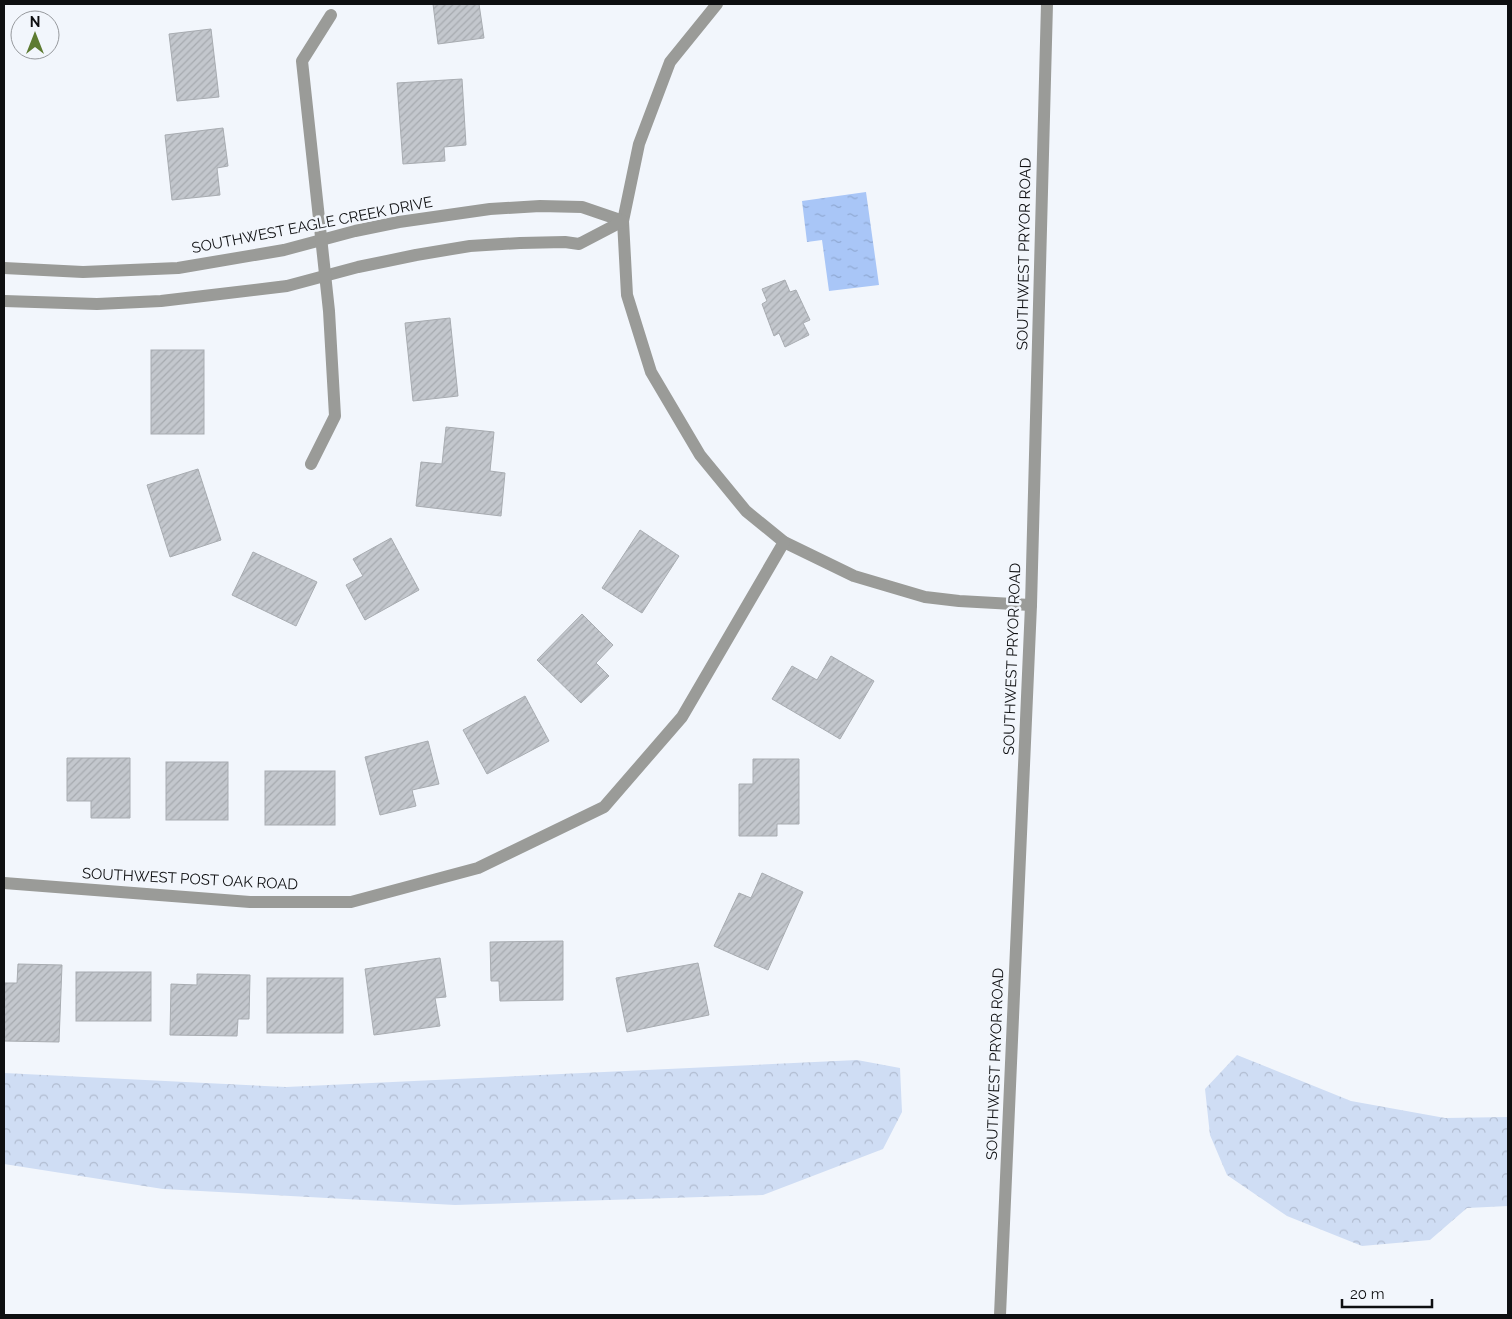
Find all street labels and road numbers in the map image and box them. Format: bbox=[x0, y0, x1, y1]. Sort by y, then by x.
street label: SOUTHWEST PRYOR ROAD bbox=[1013, 157, 1035, 350]
street label: SOUTHWEST EAGLE CREEK DRIVE bbox=[190, 193, 434, 257]
street label: SOUTHWEST PRYOR ROAD bbox=[1000, 562, 1024, 755]
street label: SOUTHWEST POST OAK ROAD bbox=[81, 864, 299, 894]
street label: SOUTHWEST PRYOR ROAD bbox=[983, 967, 1007, 1160]

